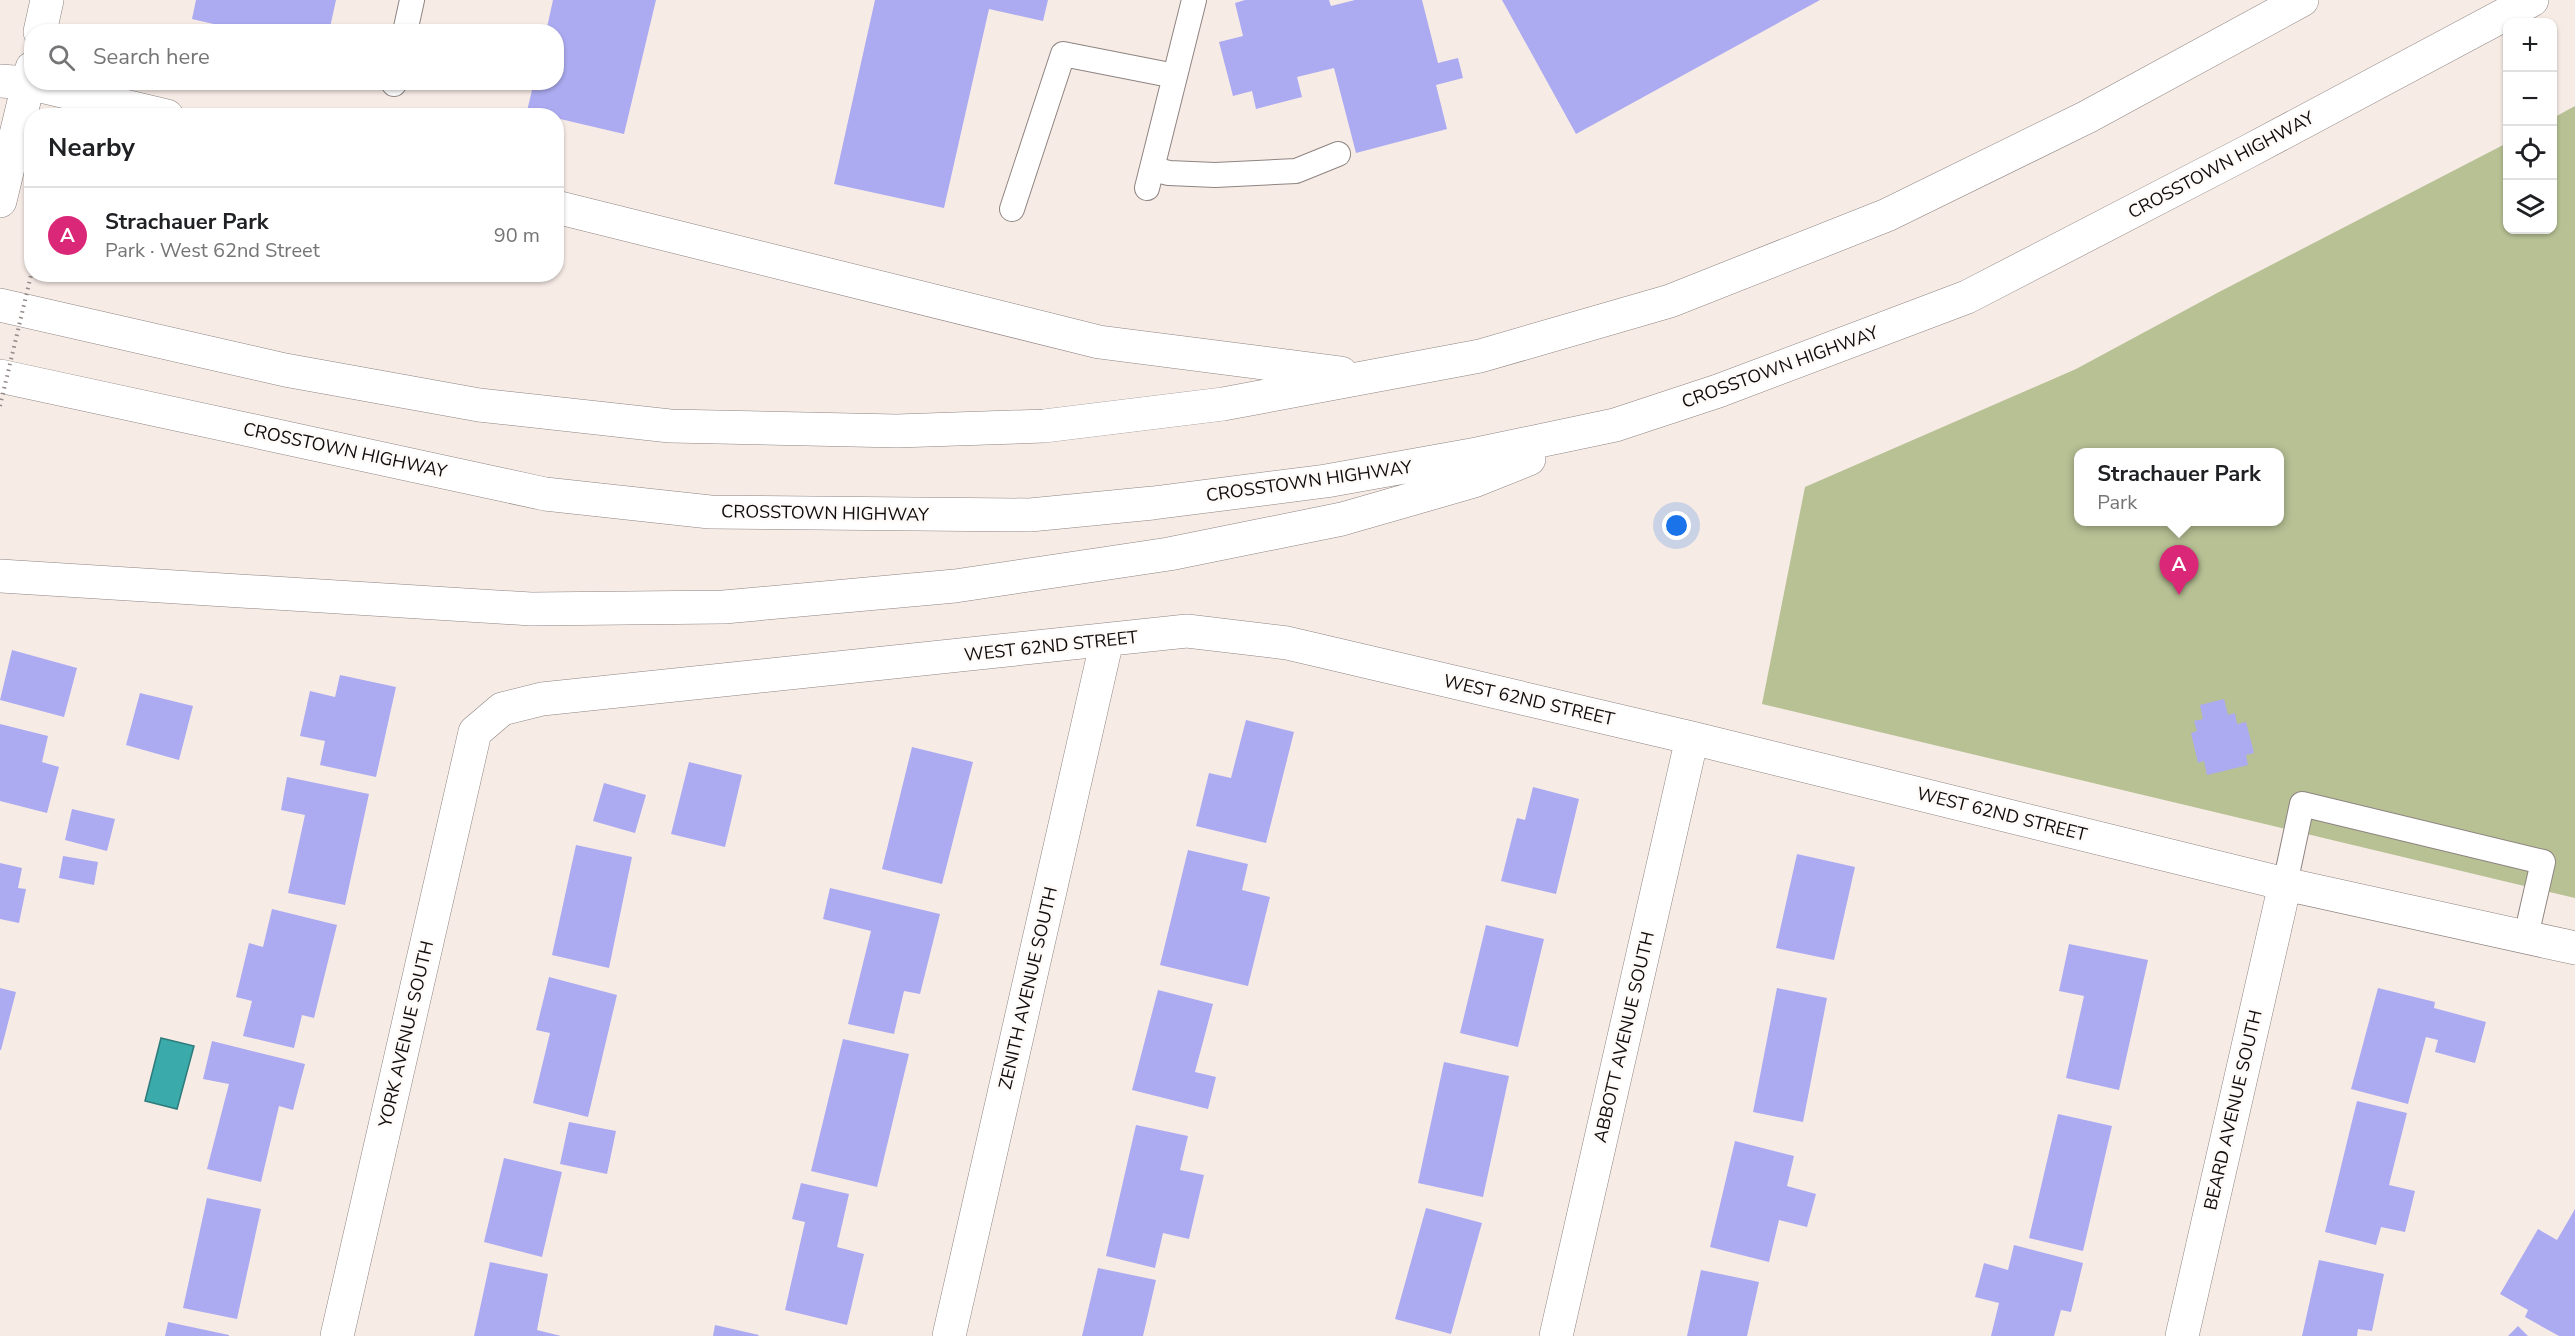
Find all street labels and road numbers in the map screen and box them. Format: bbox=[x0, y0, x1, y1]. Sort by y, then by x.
street label: CROSSTOWN HIGHWAY bbox=[2124, 106, 2319, 224]
street label: CROSSTOWN HIGHWAY bbox=[1678, 320, 1882, 414]
street label: CROSSTOWN HIGHWAY bbox=[241, 417, 449, 483]
street label: CROSSTOWN HIGHWAY bbox=[1205, 455, 1414, 507]
street label: CROSSTOWN HIGHWAY bbox=[721, 499, 929, 527]
street label: WEST 62ND STREET bbox=[963, 625, 1139, 667]
street label: WEST 62ND STREET bbox=[1441, 669, 1617, 731]
street label: WEST 62ND STREET bbox=[1914, 781, 2090, 847]
street label: ZENITH AVENUE SOUTH bbox=[993, 884, 1063, 1092]
street label: ABBOTT AVENUE SOUTH bbox=[1588, 929, 1660, 1145]
street label: YORK AVENUE SOUTH bbox=[373, 938, 439, 1131]
street label: BEARD AVENUE SOUTH bbox=[2198, 1008, 2268, 1212]

